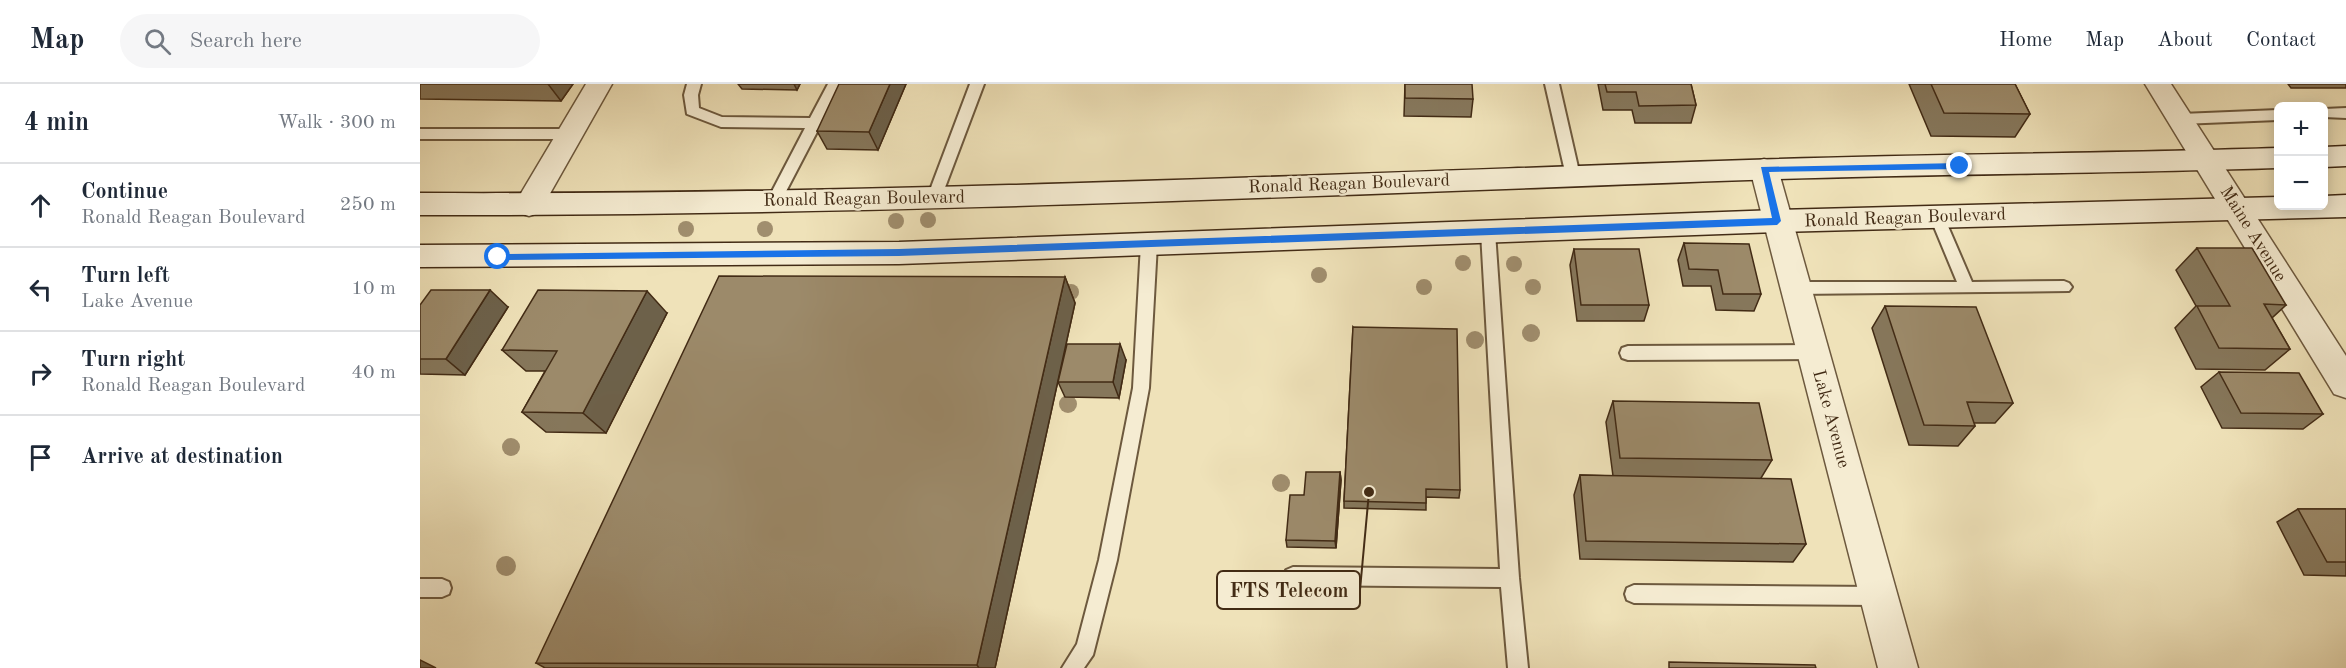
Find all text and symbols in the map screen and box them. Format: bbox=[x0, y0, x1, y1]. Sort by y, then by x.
search box bbox=[120, 14, 540, 68]
icon: search bbox=[141, 25, 174, 58]
text: Map bbox=[30, 27, 84, 55]
text: Search here bbox=[189, 30, 302, 52]
text: Home bbox=[1999, 30, 2052, 51]
text: Map bbox=[2085, 30, 2124, 51]
text: About bbox=[2157, 30, 2213, 51]
text: Contact bbox=[2246, 30, 2316, 51]
map controls bbox=[2274, 102, 2328, 210]
button: + bbox=[2274, 102, 2328, 156]
text: 4 min bbox=[24, 110, 89, 136]
text: Walk · 300 m bbox=[277, 113, 396, 133]
route end bbox=[1946, 152, 1972, 178]
button: − bbox=[2274, 156, 2328, 210]
street label: Ronald Reagan Boulevard bbox=[1248, 171, 1450, 197]
text: Continue bbox=[81, 181, 168, 203]
street label: Maine Avenue bbox=[2216, 183, 2290, 285]
street label: Ronald Reagan Boulevard bbox=[763, 188, 965, 210]
icon: ahead bbox=[24, 189, 57, 222]
text: 250 m bbox=[340, 195, 396, 215]
street label: Ronald Reagan Boulevard bbox=[1804, 205, 2006, 231]
text: Ronald Reagan Boulevard bbox=[81, 208, 305, 228]
route start bbox=[484, 243, 510, 269]
text: Turn left bbox=[81, 265, 170, 287]
icon: left bbox=[24, 273, 57, 306]
text: 10 m bbox=[351, 279, 396, 299]
text: Lake Avenue bbox=[81, 292, 193, 312]
text: Turn right bbox=[81, 349, 185, 371]
icon: right bbox=[24, 357, 57, 390]
text: 40 m bbox=[351, 363, 396, 383]
street label: Lake Avenue bbox=[1809, 368, 1853, 470]
text: Ronald Reagan Boulevard bbox=[81, 376, 305, 396]
icon: arrive bbox=[24, 441, 57, 474]
text: Arrive at destination bbox=[81, 446, 283, 468]
callout: FTS Telecom bbox=[1217, 571, 1360, 609]
text: FTS Telecom bbox=[1229, 582, 1349, 602]

